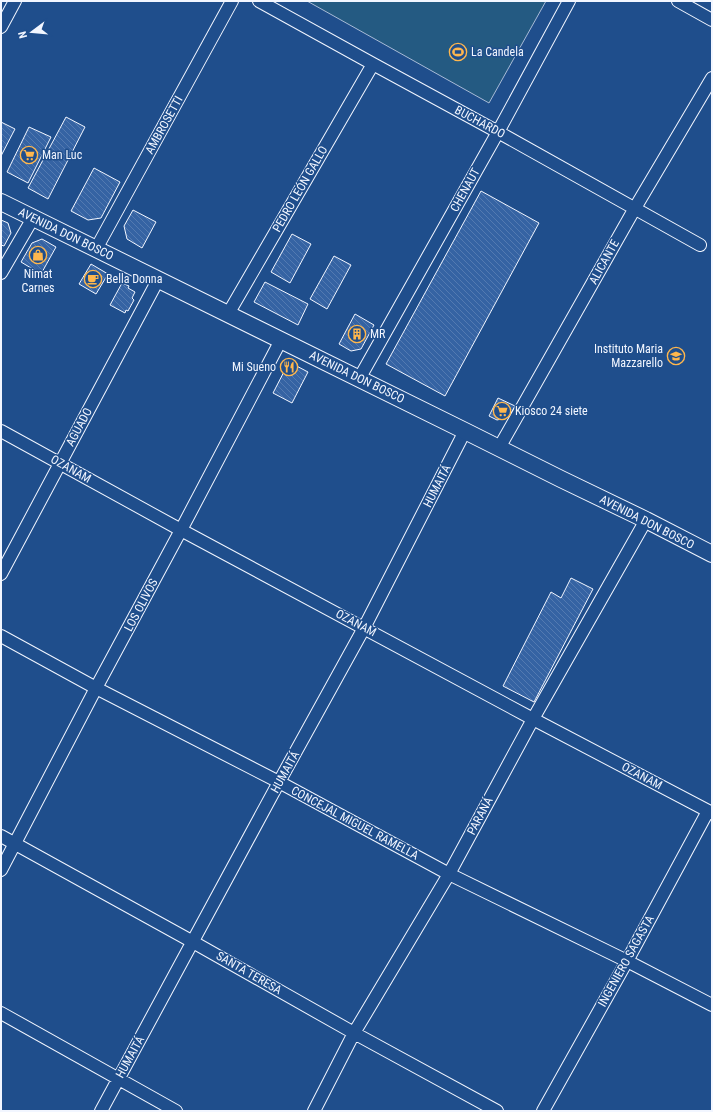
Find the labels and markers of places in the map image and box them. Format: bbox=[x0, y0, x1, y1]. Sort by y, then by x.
sports icon: La Candela bbox=[448, 42, 468, 62]
place label: La Candela bbox=[471, 45, 524, 59]
supermarket icon: Man Luc bbox=[19, 145, 39, 165]
place label: Man Luc bbox=[42, 148, 83, 162]
shop icon: Nimat Carnes bbox=[28, 245, 48, 265]
place label: Nimat Carnes bbox=[21, 267, 55, 295]
cafe icon: Bella Donna bbox=[83, 269, 103, 289]
place label: Bella Donna bbox=[106, 272, 163, 286]
building icon: MR bbox=[347, 324, 367, 344]
place label: MR bbox=[370, 327, 386, 341]
place label: Instituto Maria Mazzarello bbox=[594, 342, 663, 370]
school or university icon: Instituto Maria Mazzarello bbox=[666, 346, 686, 366]
restaurant icon: Mi Sueno bbox=[279, 357, 299, 377]
place label: Mi Sueno bbox=[232, 360, 276, 374]
supermarket icon: Kiosco 24 siete bbox=[492, 401, 512, 421]
place label: Kiosco 24 siete bbox=[515, 404, 588, 418]

